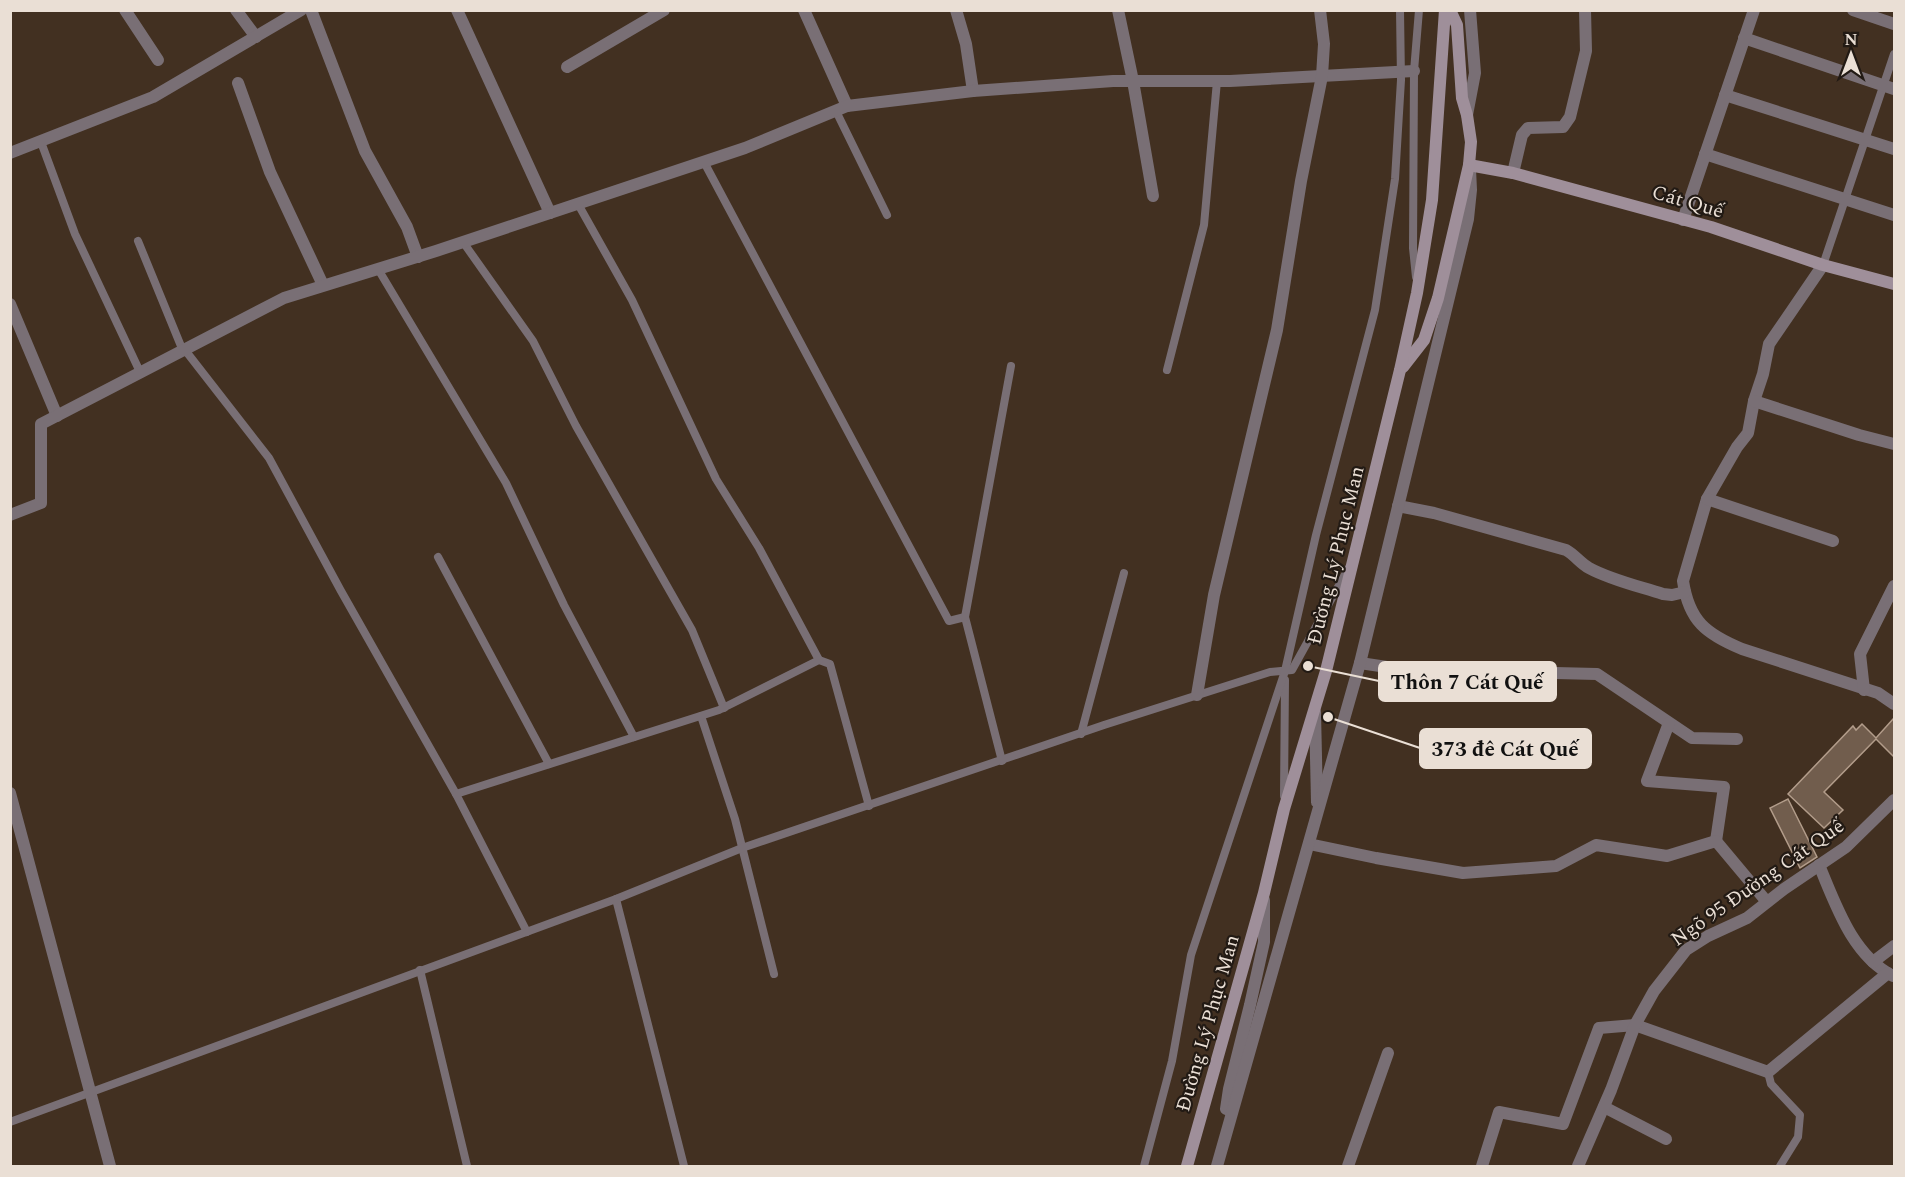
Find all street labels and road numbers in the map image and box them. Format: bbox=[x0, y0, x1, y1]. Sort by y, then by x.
street label: Cát Quế bbox=[1648, 177, 1727, 227]
street label: Đường Lý Phục Man bbox=[1299, 463, 1373, 648]
street label: Ngõ 95 Đường Cát Quế bbox=[1665, 811, 1851, 954]
street label: Đường Lý Phục Man bbox=[1168, 931, 1248, 1115]

